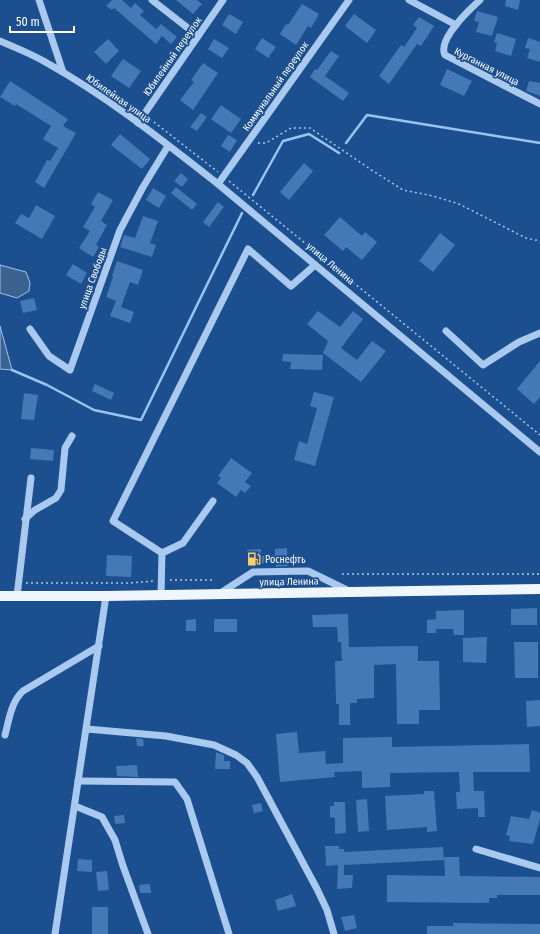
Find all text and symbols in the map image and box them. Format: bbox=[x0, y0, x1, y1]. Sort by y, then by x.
scale bar bbox=[10, 8, 74, 34]
street label: Юбилейный переулок bbox=[141, 14, 205, 98]
text: 50 m bbox=[16, 15, 40, 29]
street label: Коммунальный переулок bbox=[240, 39, 311, 134]
street label: Курганная улица bbox=[452, 45, 521, 88]
street label: Юбилейная улица bbox=[84, 72, 153, 126]
street label: улица Ленина bbox=[304, 240, 357, 287]
street label: улица Свободы bbox=[76, 246, 110, 311]
fuel station icon: Роснефть bbox=[246, 551, 262, 567]
place label: Роснефть bbox=[265, 554, 306, 566]
street label: улица Ленина bbox=[259, 575, 319, 589]

